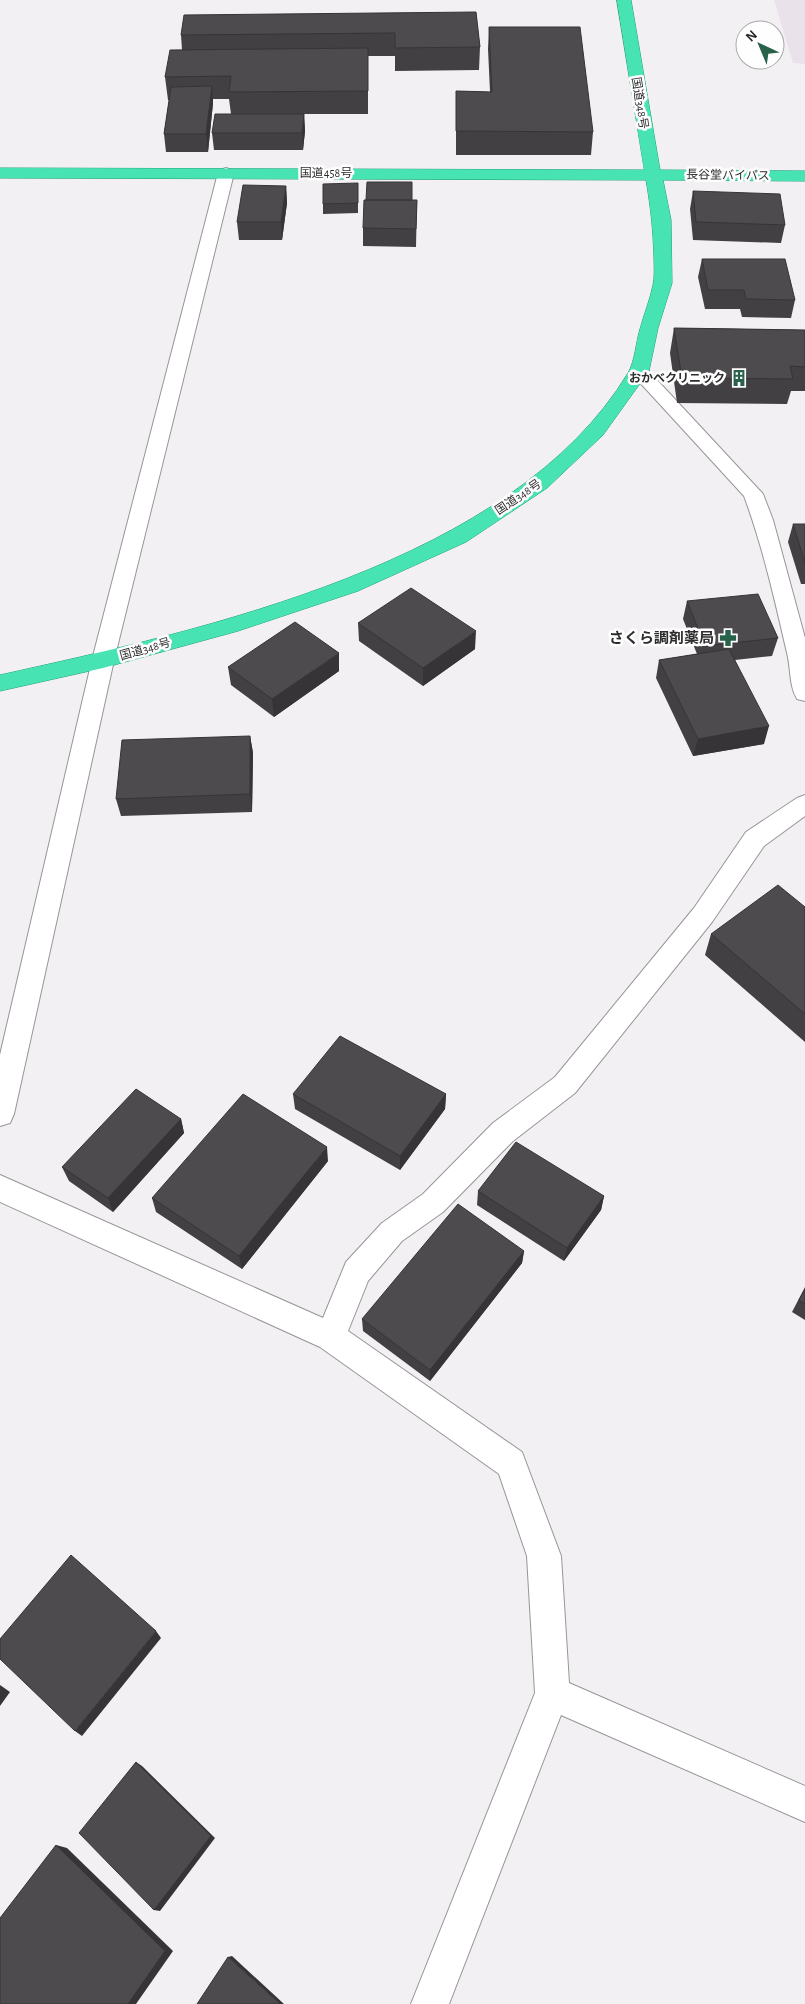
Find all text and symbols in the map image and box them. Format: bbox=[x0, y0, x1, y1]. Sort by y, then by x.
north arrow bbox=[735, 20, 785, 70]
text: N bbox=[743, 28, 760, 45]
street label: 国道348号 bbox=[630, 76, 651, 130]
street label: 国道458号 bbox=[300, 166, 352, 179]
street label: 長谷堂バイパス bbox=[686, 168, 770, 182]
building icon: おかべクリニック bbox=[729, 368, 749, 388]
place label: おかべクリニック bbox=[629, 372, 725, 384]
street label: 国道348号 bbox=[492, 477, 543, 517]
pharmacy icon: さくら調剤薬局 bbox=[718, 628, 738, 648]
place label: さくら調剤薬局 bbox=[609, 630, 714, 646]
street label: 国道348号 bbox=[118, 635, 172, 662]

